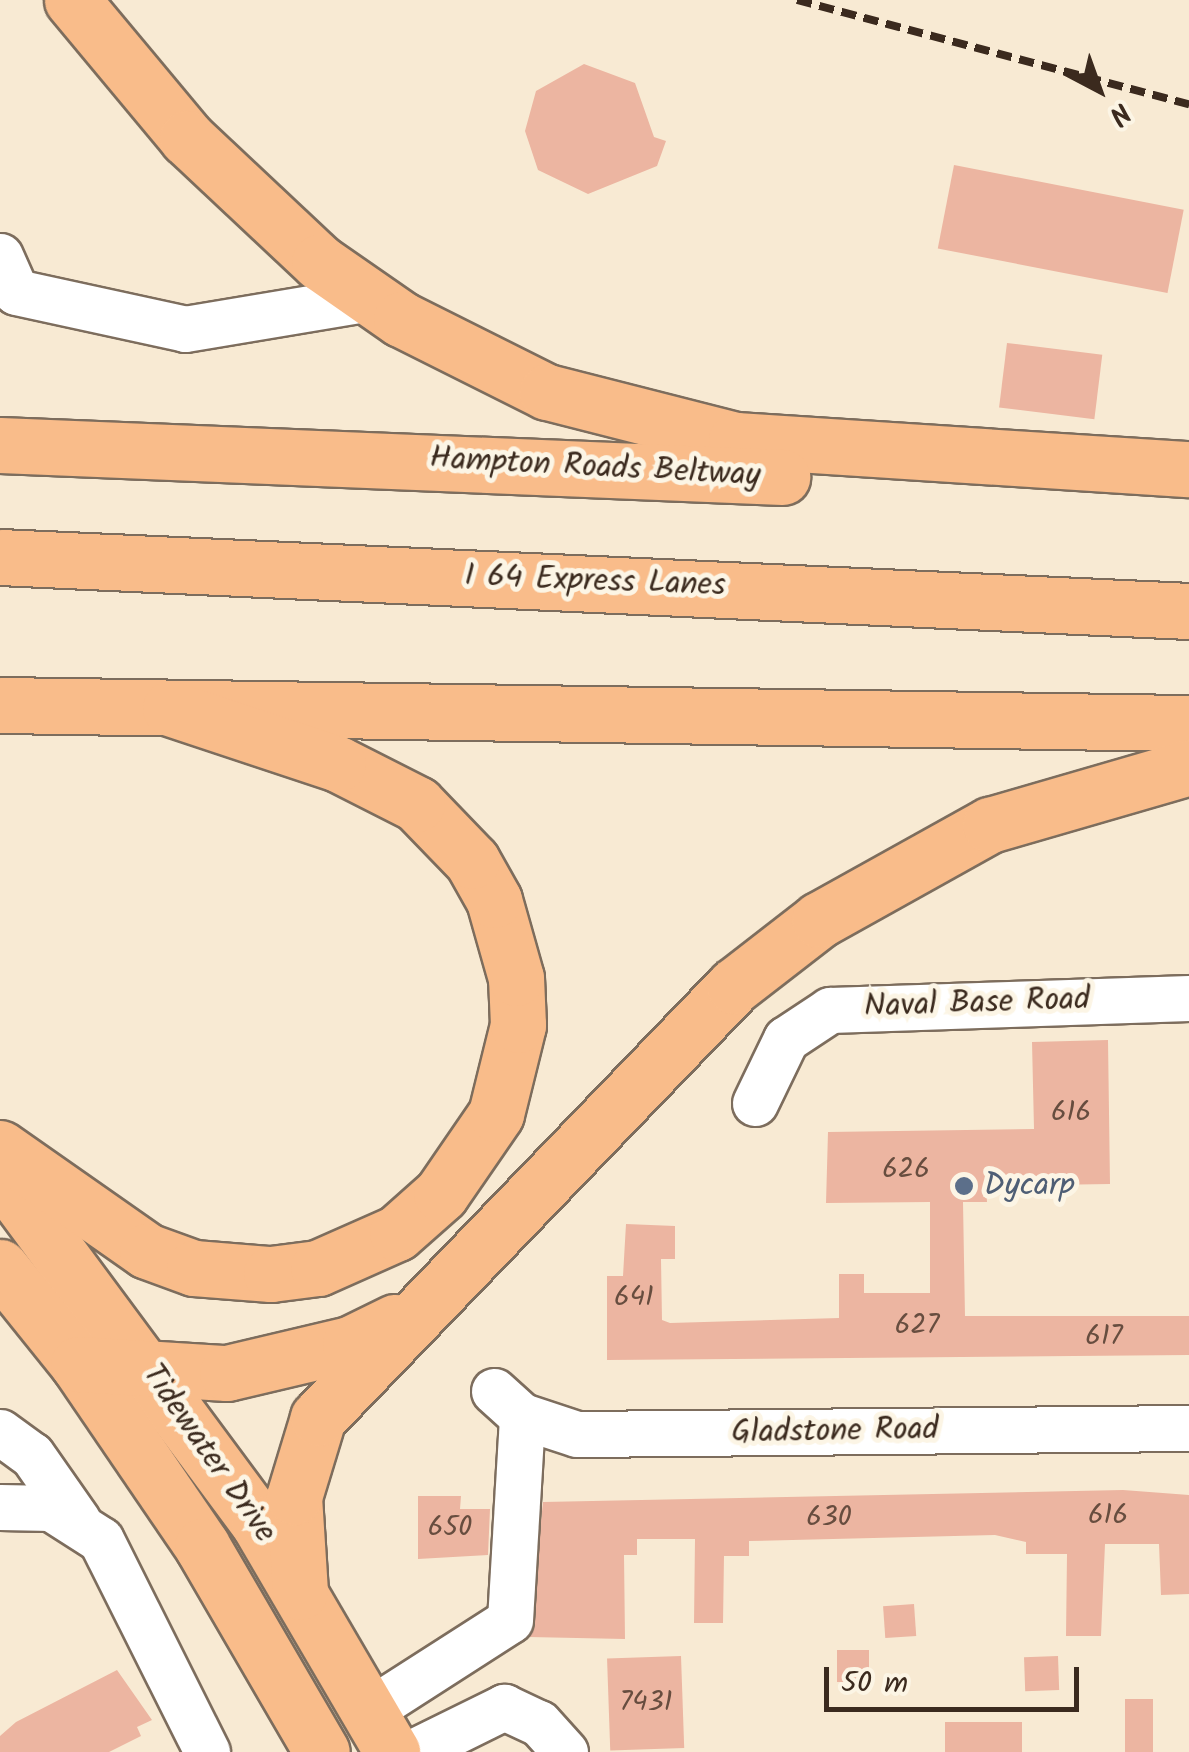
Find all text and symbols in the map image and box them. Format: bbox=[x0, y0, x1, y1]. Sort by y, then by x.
north arrow bbox=[1049, 40, 1149, 140]
text: N bbox=[1098, 90, 1140, 136]
street label: Hampton Roads Beltway bbox=[429, 440, 761, 496]
street label: I 64 Express Lanes bbox=[464, 558, 726, 606]
street label: Naval Base Road bbox=[863, 981, 1091, 1027]
house number: 616 bbox=[1051, 1096, 1091, 1130]
house number: 626 bbox=[882, 1153, 930, 1187]
place label: Dycarp bbox=[984, 1167, 1075, 1205]
marker: Dycarp bbox=[953, 1175, 975, 1197]
house number: 641 bbox=[614, 1281, 654, 1315]
house number: 627 bbox=[895, 1309, 939, 1343]
house number: 617 bbox=[1085, 1320, 1123, 1354]
street label: Tidewater Drive bbox=[132, 1358, 284, 1550]
street label: Gladstone Road bbox=[731, 1411, 939, 1453]
house number: 616 bbox=[1088, 1499, 1128, 1533]
house number: 630 bbox=[806, 1501, 852, 1535]
house number: 650 bbox=[428, 1511, 472, 1545]
scale bar bbox=[829, 1647, 1084, 1709]
text: 50 m bbox=[841, 1660, 908, 1708]
house number: 7431 bbox=[619, 1686, 673, 1720]

